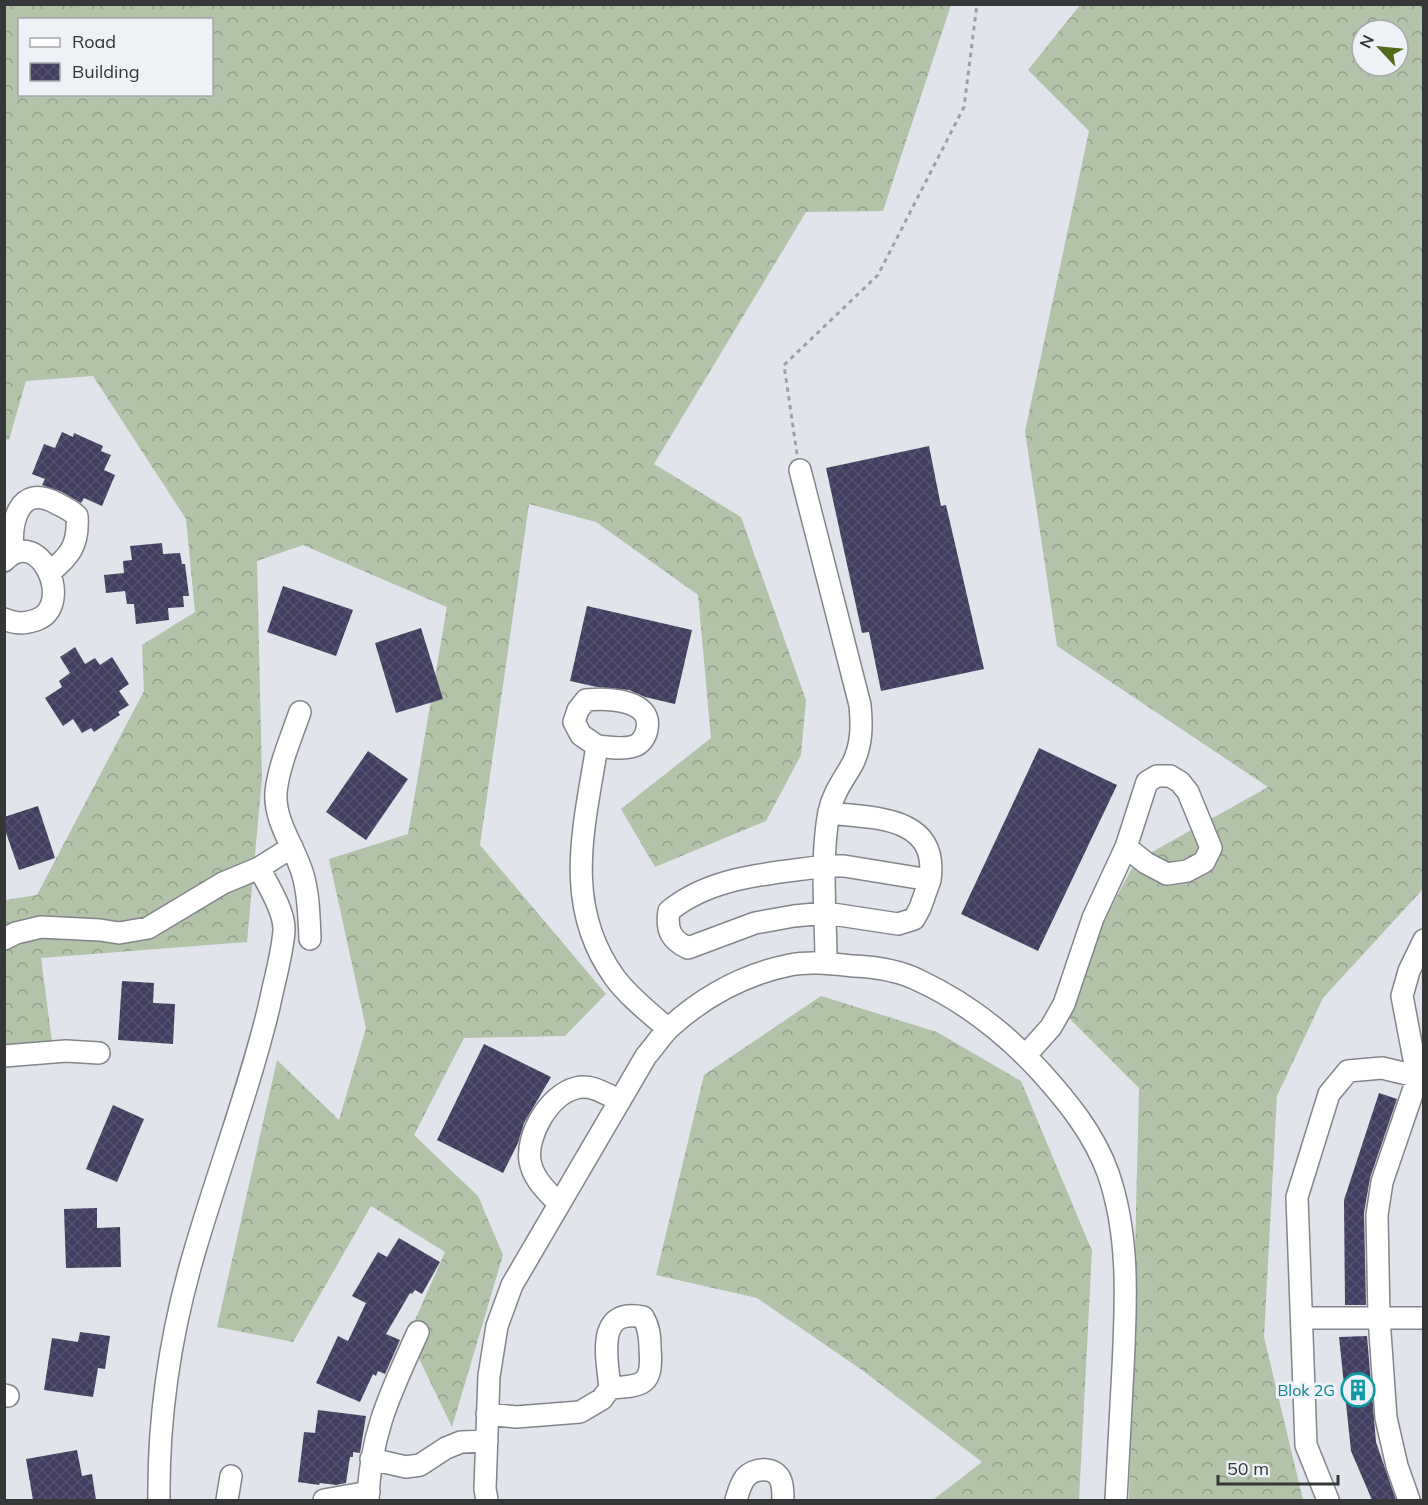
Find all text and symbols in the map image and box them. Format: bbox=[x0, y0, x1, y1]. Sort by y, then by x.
legend bbox=[18, 18, 213, 96]
north arrow bbox=[1350, 18, 1410, 78]
text: Road bbox=[72, 30, 116, 53]
text: N bbox=[1355, 32, 1378, 51]
text: Building bbox=[72, 60, 140, 83]
building icon: Blok 2G bbox=[1340, 1372, 1376, 1408]
place label: Blok 2G bbox=[1277, 1380, 1335, 1400]
scale bar bbox=[1218, 1448, 1338, 1486]
text: 50 m bbox=[1227, 1457, 1269, 1480]

